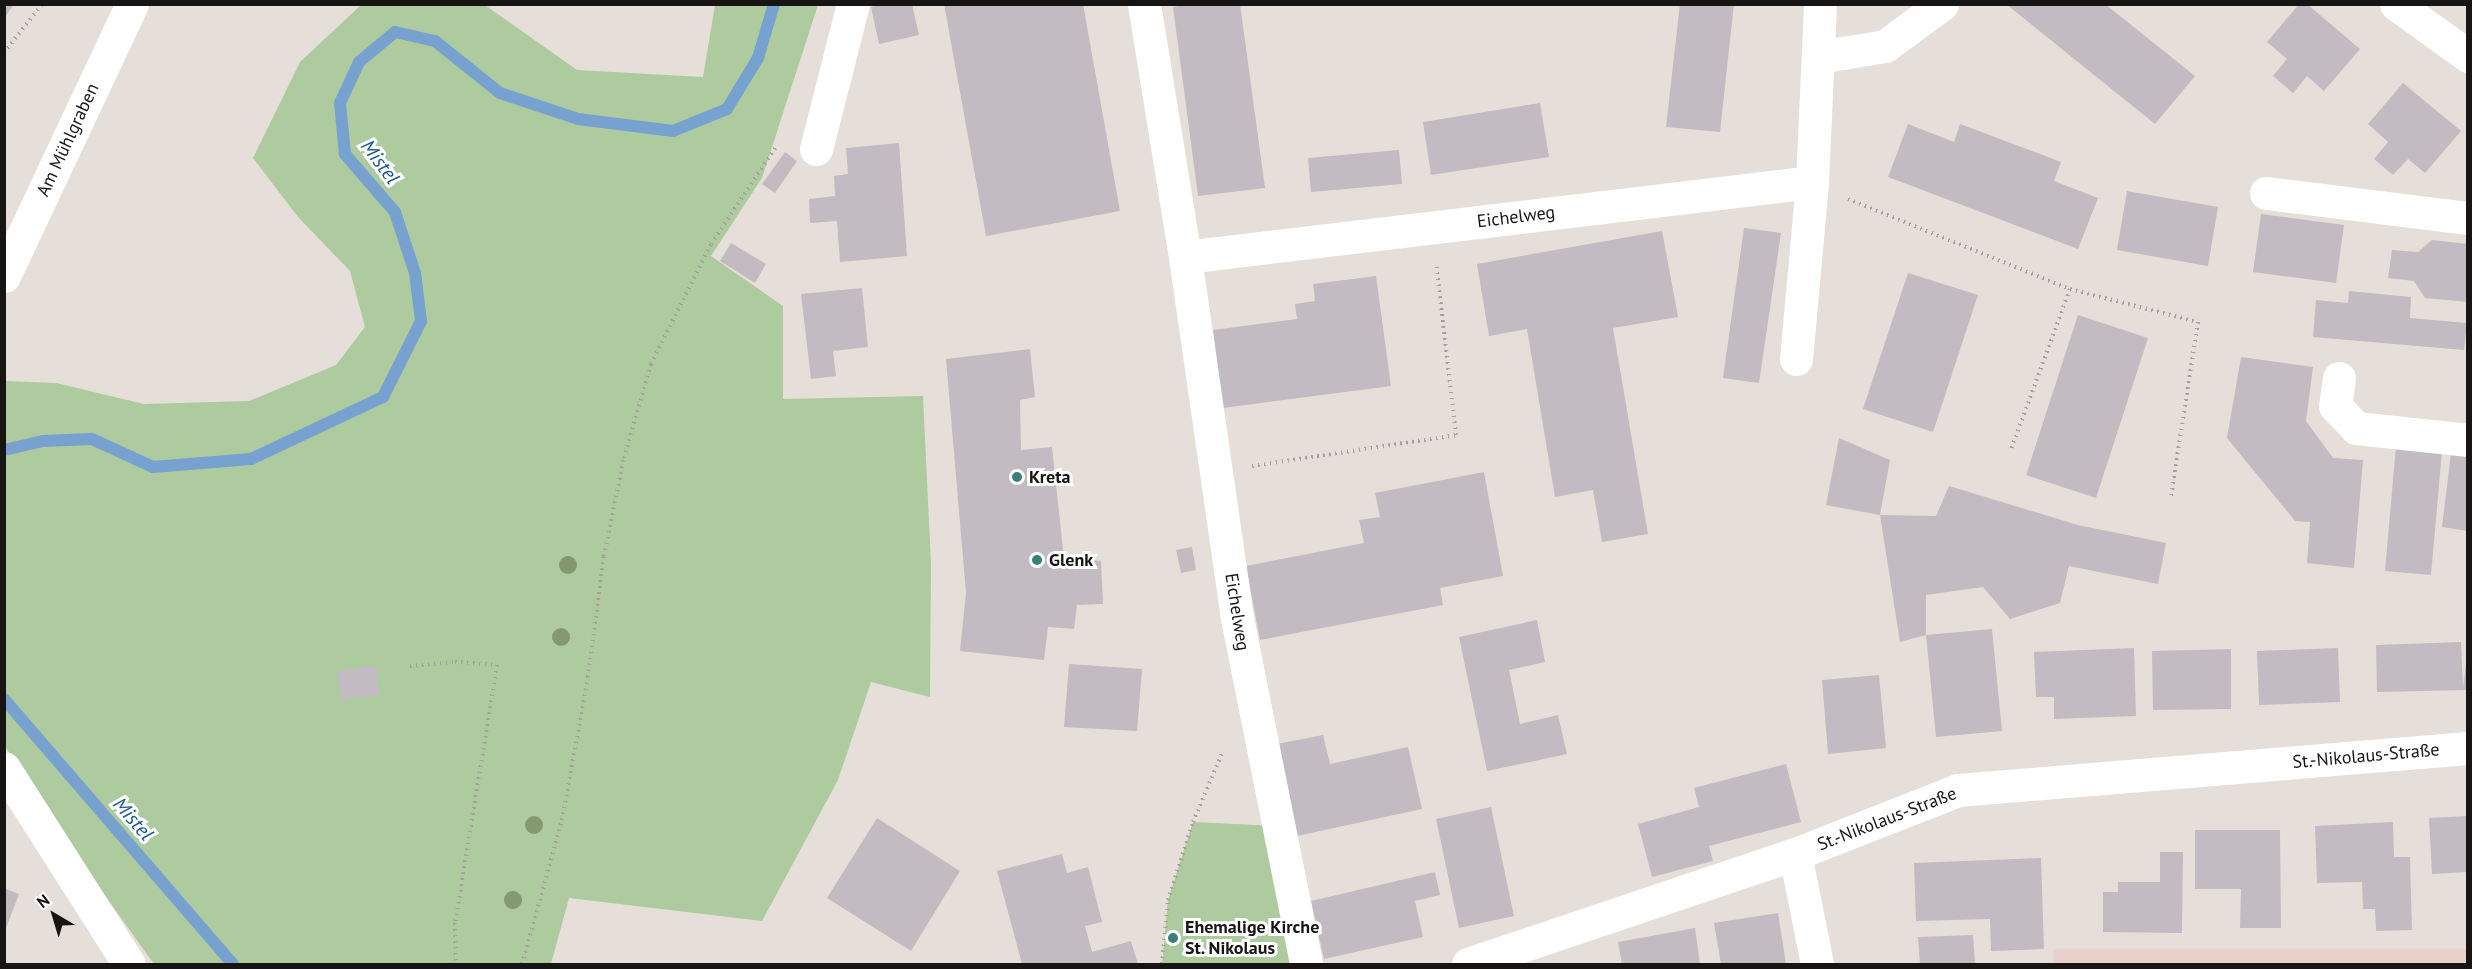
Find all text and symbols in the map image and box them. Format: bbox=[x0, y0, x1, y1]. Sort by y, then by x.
street label: Am Mühlgraben bbox=[32, 80, 104, 200]
water label: Mistel bbox=[356, 135, 404, 189]
street label: Eichelweg bbox=[1476, 201, 1556, 233]
place label: Kreta bbox=[1029, 466, 1070, 488]
marker: Kreta bbox=[1010, 470, 1024, 484]
place label: Glenk bbox=[1049, 549, 1093, 571]
marker: Glenk bbox=[1030, 553, 1044, 567]
street label: Eichelweg bbox=[1220, 572, 1254, 652]
street label: St.-Nikolaus-Straße bbox=[2292, 739, 2440, 773]
street label: St.-Nikolaus-Straße bbox=[1814, 782, 1960, 856]
water label: Mistel bbox=[108, 793, 158, 845]
north arrow bbox=[24, 885, 84, 945]
text: N bbox=[33, 890, 53, 912]
place label: Ehemalige Kirche St. Nikolaus bbox=[1185, 917, 1319, 960]
marker: Ehemalige Kirche St. Nikolaus bbox=[1166, 931, 1180, 945]

